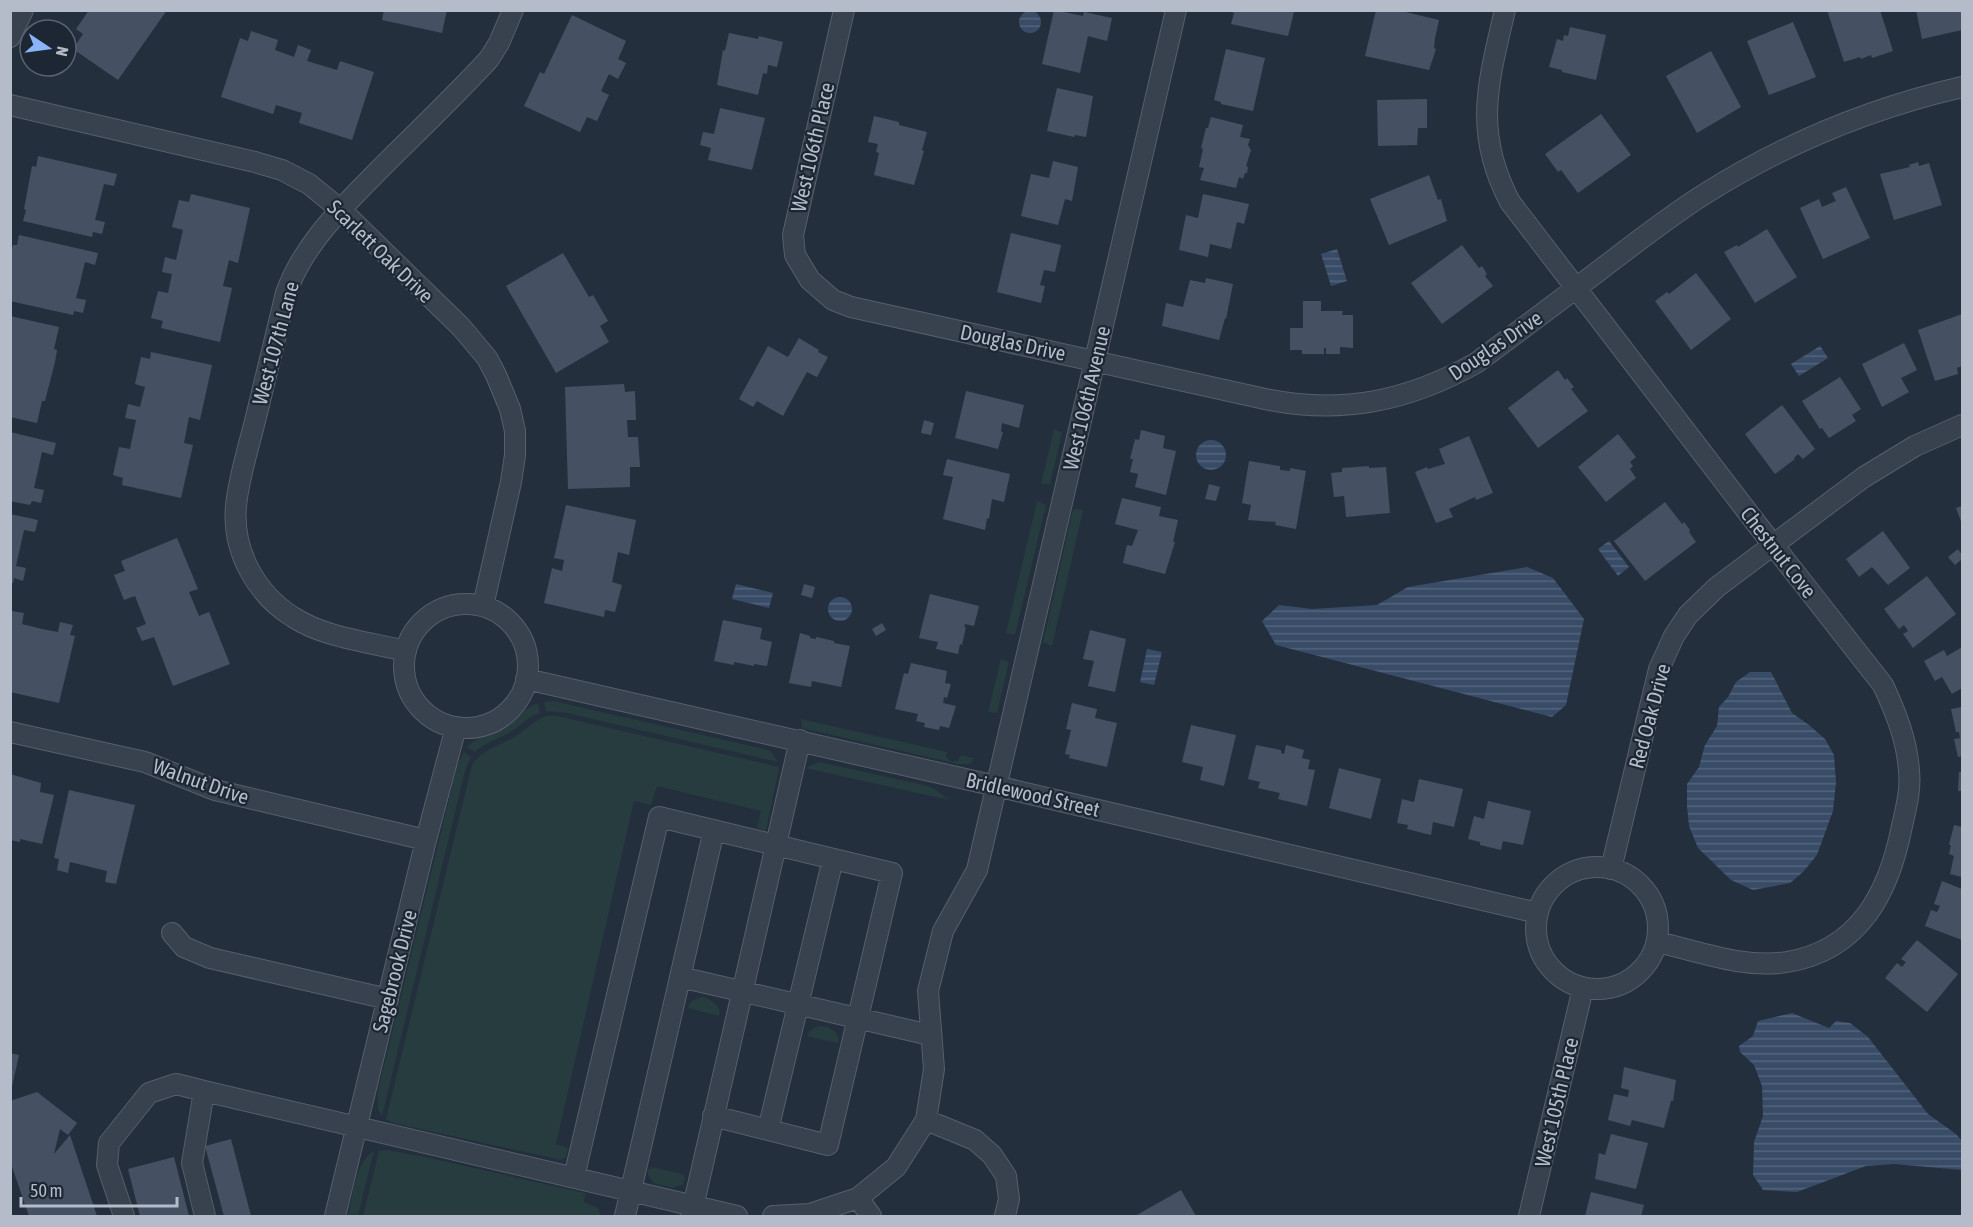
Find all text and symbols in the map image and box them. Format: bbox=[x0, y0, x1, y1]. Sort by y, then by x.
north arrow bbox=[18, 18, 78, 78]
text: N bbox=[53, 45, 72, 58]
street label: West 106th Place bbox=[785, 80, 839, 214]
street label: Scarlett Oak Drive bbox=[323, 195, 439, 307]
street label: West 107th Lane bbox=[247, 279, 303, 407]
street label: Douglas Drive bbox=[1444, 305, 1546, 385]
street label: Douglas Drive bbox=[958, 319, 1068, 365]
street label: West 106th Avenue bbox=[1058, 324, 1114, 472]
street label: Chestnut Cove bbox=[1736, 502, 1822, 602]
street label: Red Oak Drive bbox=[1623, 661, 1675, 771]
street label: Walnut Drive bbox=[150, 753, 252, 809]
street label: Bridlewood Street bbox=[964, 767, 1102, 821]
street label: Sagebrook Drive bbox=[367, 907, 421, 1035]
street label: West 105th Place bbox=[1529, 1035, 1583, 1169]
scale bar bbox=[21, 1170, 177, 1208]
text: 50 m bbox=[30, 1180, 62, 1201]

